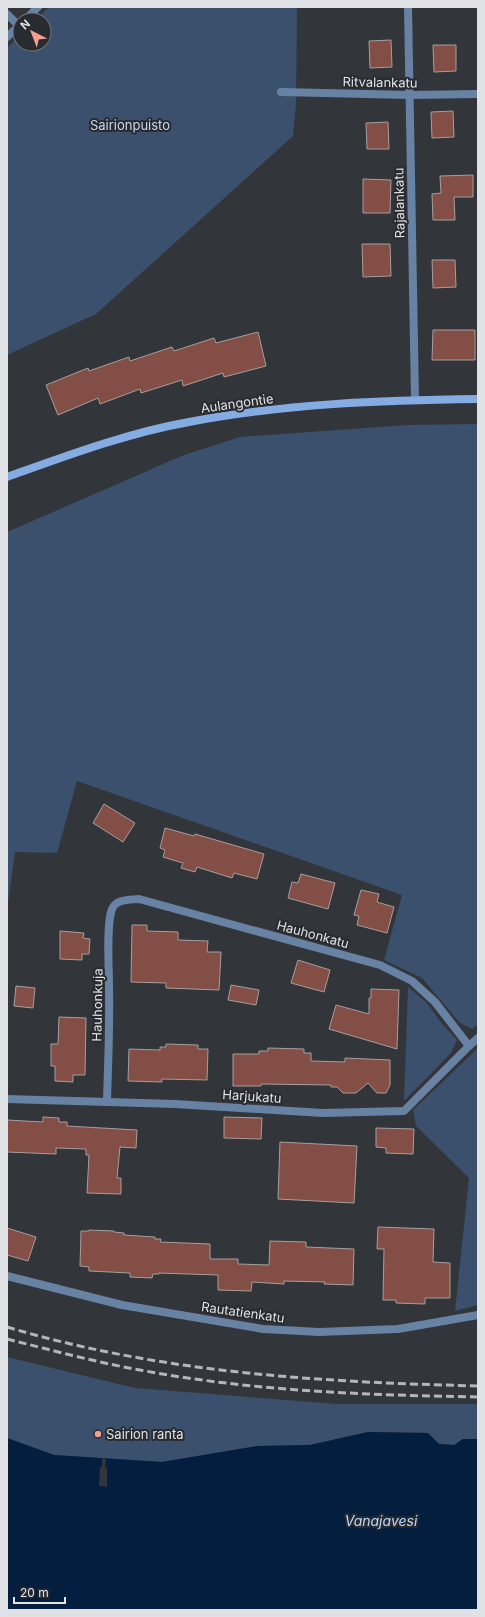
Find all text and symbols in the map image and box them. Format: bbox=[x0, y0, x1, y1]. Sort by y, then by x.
north arrow bbox=[12, 12, 52, 52]
text: N bbox=[18, 17, 33, 33]
street label: Ritvalankatu bbox=[342, 73, 418, 91]
park label: Sairionpuisto bbox=[90, 117, 170, 133]
street label: Rajalankatu bbox=[390, 168, 408, 238]
street label: Aulangontie bbox=[200, 390, 274, 416]
street label: Hauhonkatu bbox=[275, 917, 351, 951]
street label: Hauhonkuja bbox=[88, 968, 106, 1042]
street label: Harjukatu bbox=[222, 1086, 282, 1106]
street label: Rautatienkatu bbox=[200, 1298, 286, 1326]
place label: Sairion ranta bbox=[106, 1426, 184, 1442]
marker: Sairion ranta bbox=[93, 1429, 103, 1439]
water label: Vanajavesi bbox=[345, 1512, 418, 1529]
scale bar bbox=[14, 1579, 65, 1605]
text: 20 m bbox=[20, 1585, 49, 1600]

